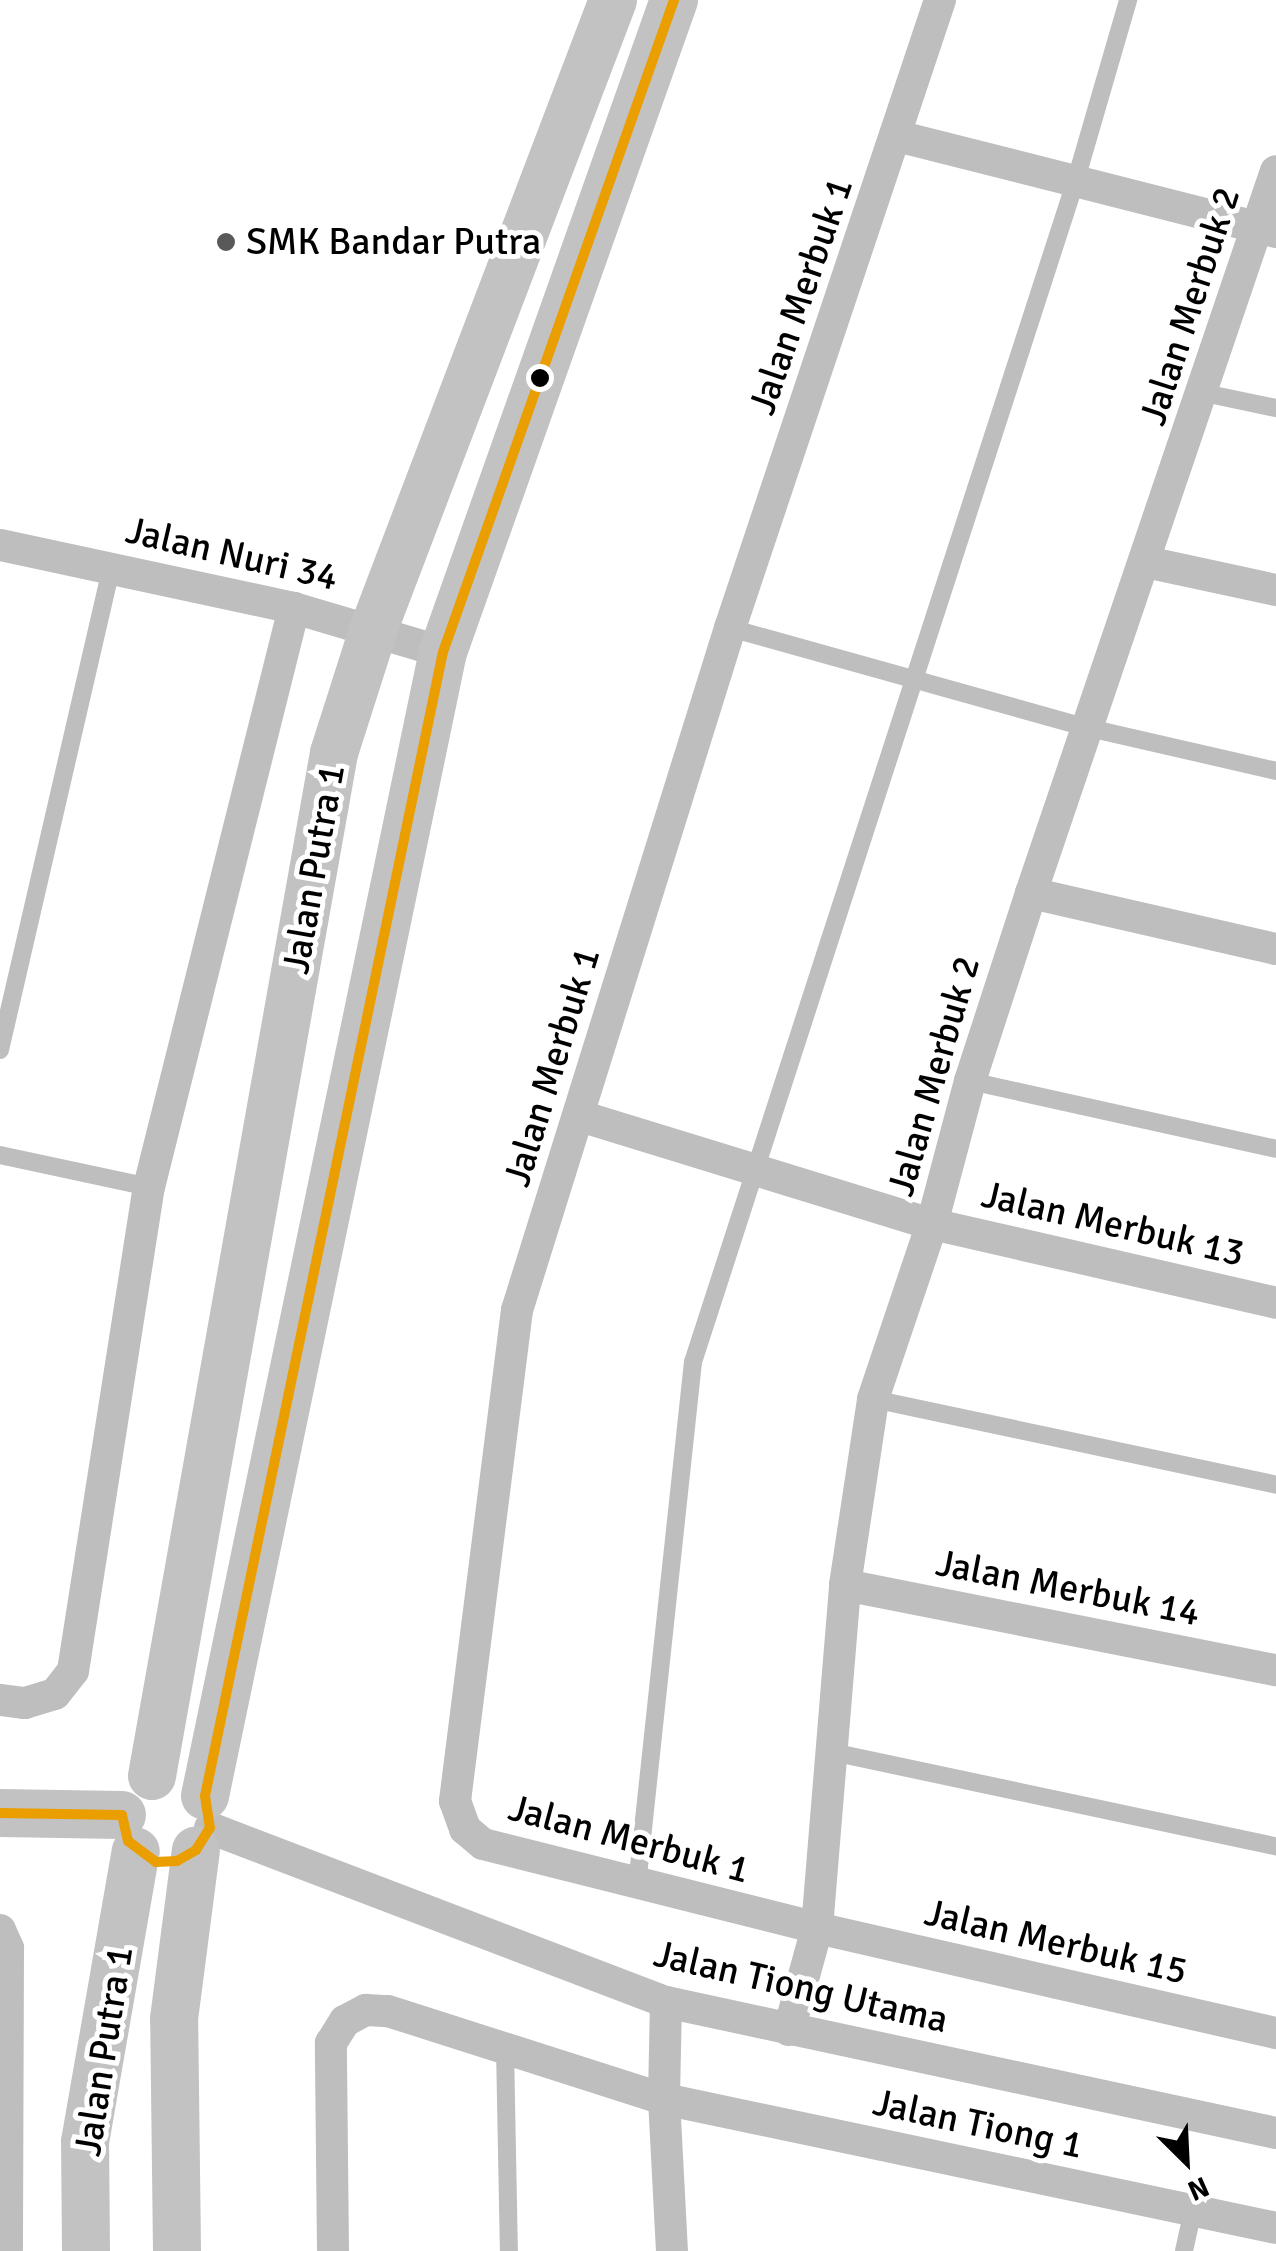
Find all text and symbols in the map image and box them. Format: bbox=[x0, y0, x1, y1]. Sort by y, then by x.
street label: Jalan Merbuk 1 bbox=[739, 172, 863, 420]
street label: Jalan Merbuk 2 bbox=[1130, 181, 1250, 431]
place label: SMK Bandar Putra bbox=[246, 219, 541, 265]
marker: SMK Bandar Putra bbox=[215, 231, 237, 253]
unlabelled marker bbox=[530, 368, 550, 388]
street label: Jalan Nuri 34 bbox=[122, 508, 342, 600]
street label: Jalan Putra 1 bbox=[273, 761, 355, 977]
street label: Jalan Merbuk 1 bbox=[494, 942, 610, 1192]
street label: Jalan Merbuk 2 bbox=[878, 951, 990, 1201]
street label: Jalan Merbuk 13 bbox=[977, 1172, 1249, 1276]
street label: Jalan Merbuk 14 bbox=[932, 1540, 1204, 1636]
street label: Jalan Merbuk 1 bbox=[504, 1785, 754, 1893]
street label: Jalan Merbuk 15 bbox=[920, 1890, 1192, 1994]
street label: Jalan Tiong Utama bbox=[650, 1931, 952, 2043]
street label: Jalan Putra 1 bbox=[65, 1943, 143, 2159]
street label: Jalan Tiong 1 bbox=[869, 2080, 1087, 2168]
north arrow bbox=[1136, 2111, 1236, 2211]
text: N bbox=[1182, 2169, 1214, 2208]

